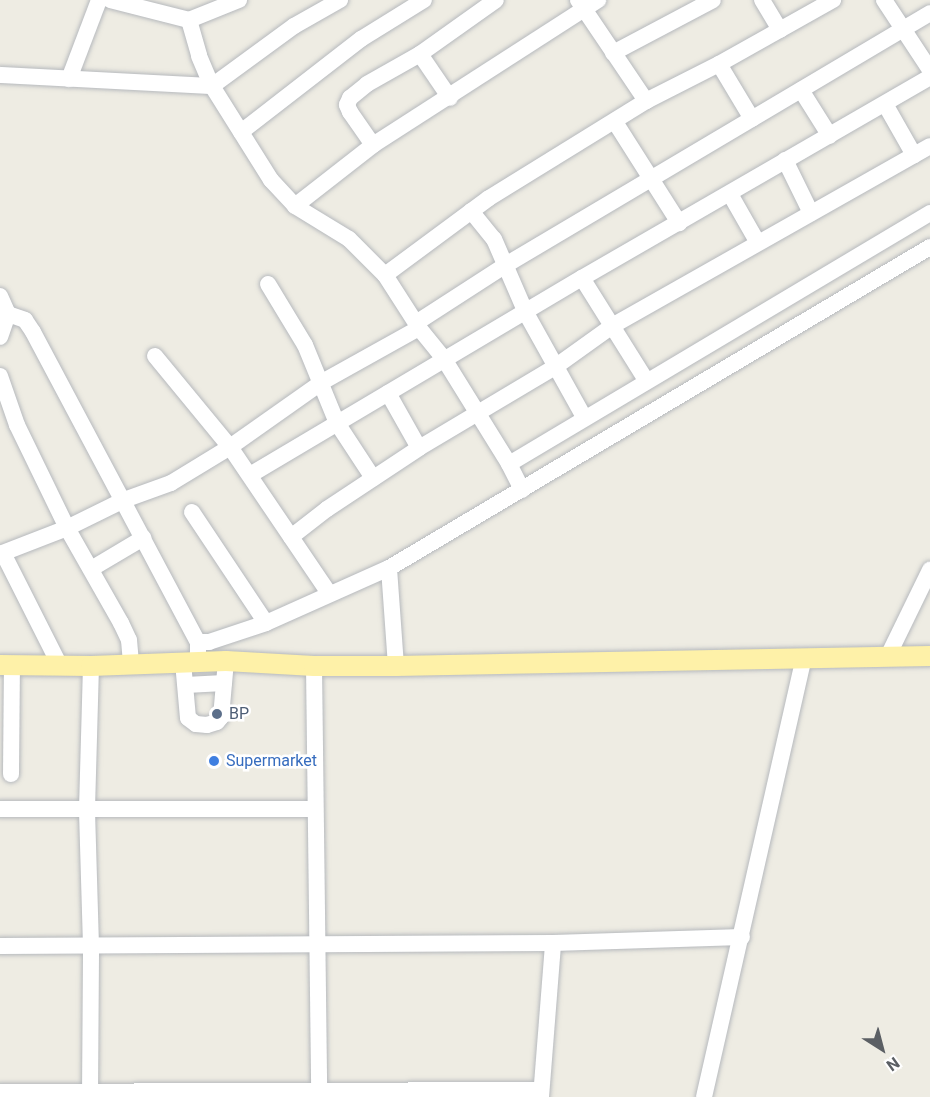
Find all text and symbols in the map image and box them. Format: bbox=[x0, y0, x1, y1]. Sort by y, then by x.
place label: BP bbox=[229, 704, 249, 724]
marker: BP bbox=[210, 707, 224, 721]
place label: Supermarket bbox=[226, 751, 317, 771]
marker: Supermarket bbox=[207, 754, 221, 768]
north arrow bbox=[852, 1019, 912, 1079]
text: N bbox=[883, 1053, 903, 1075]

